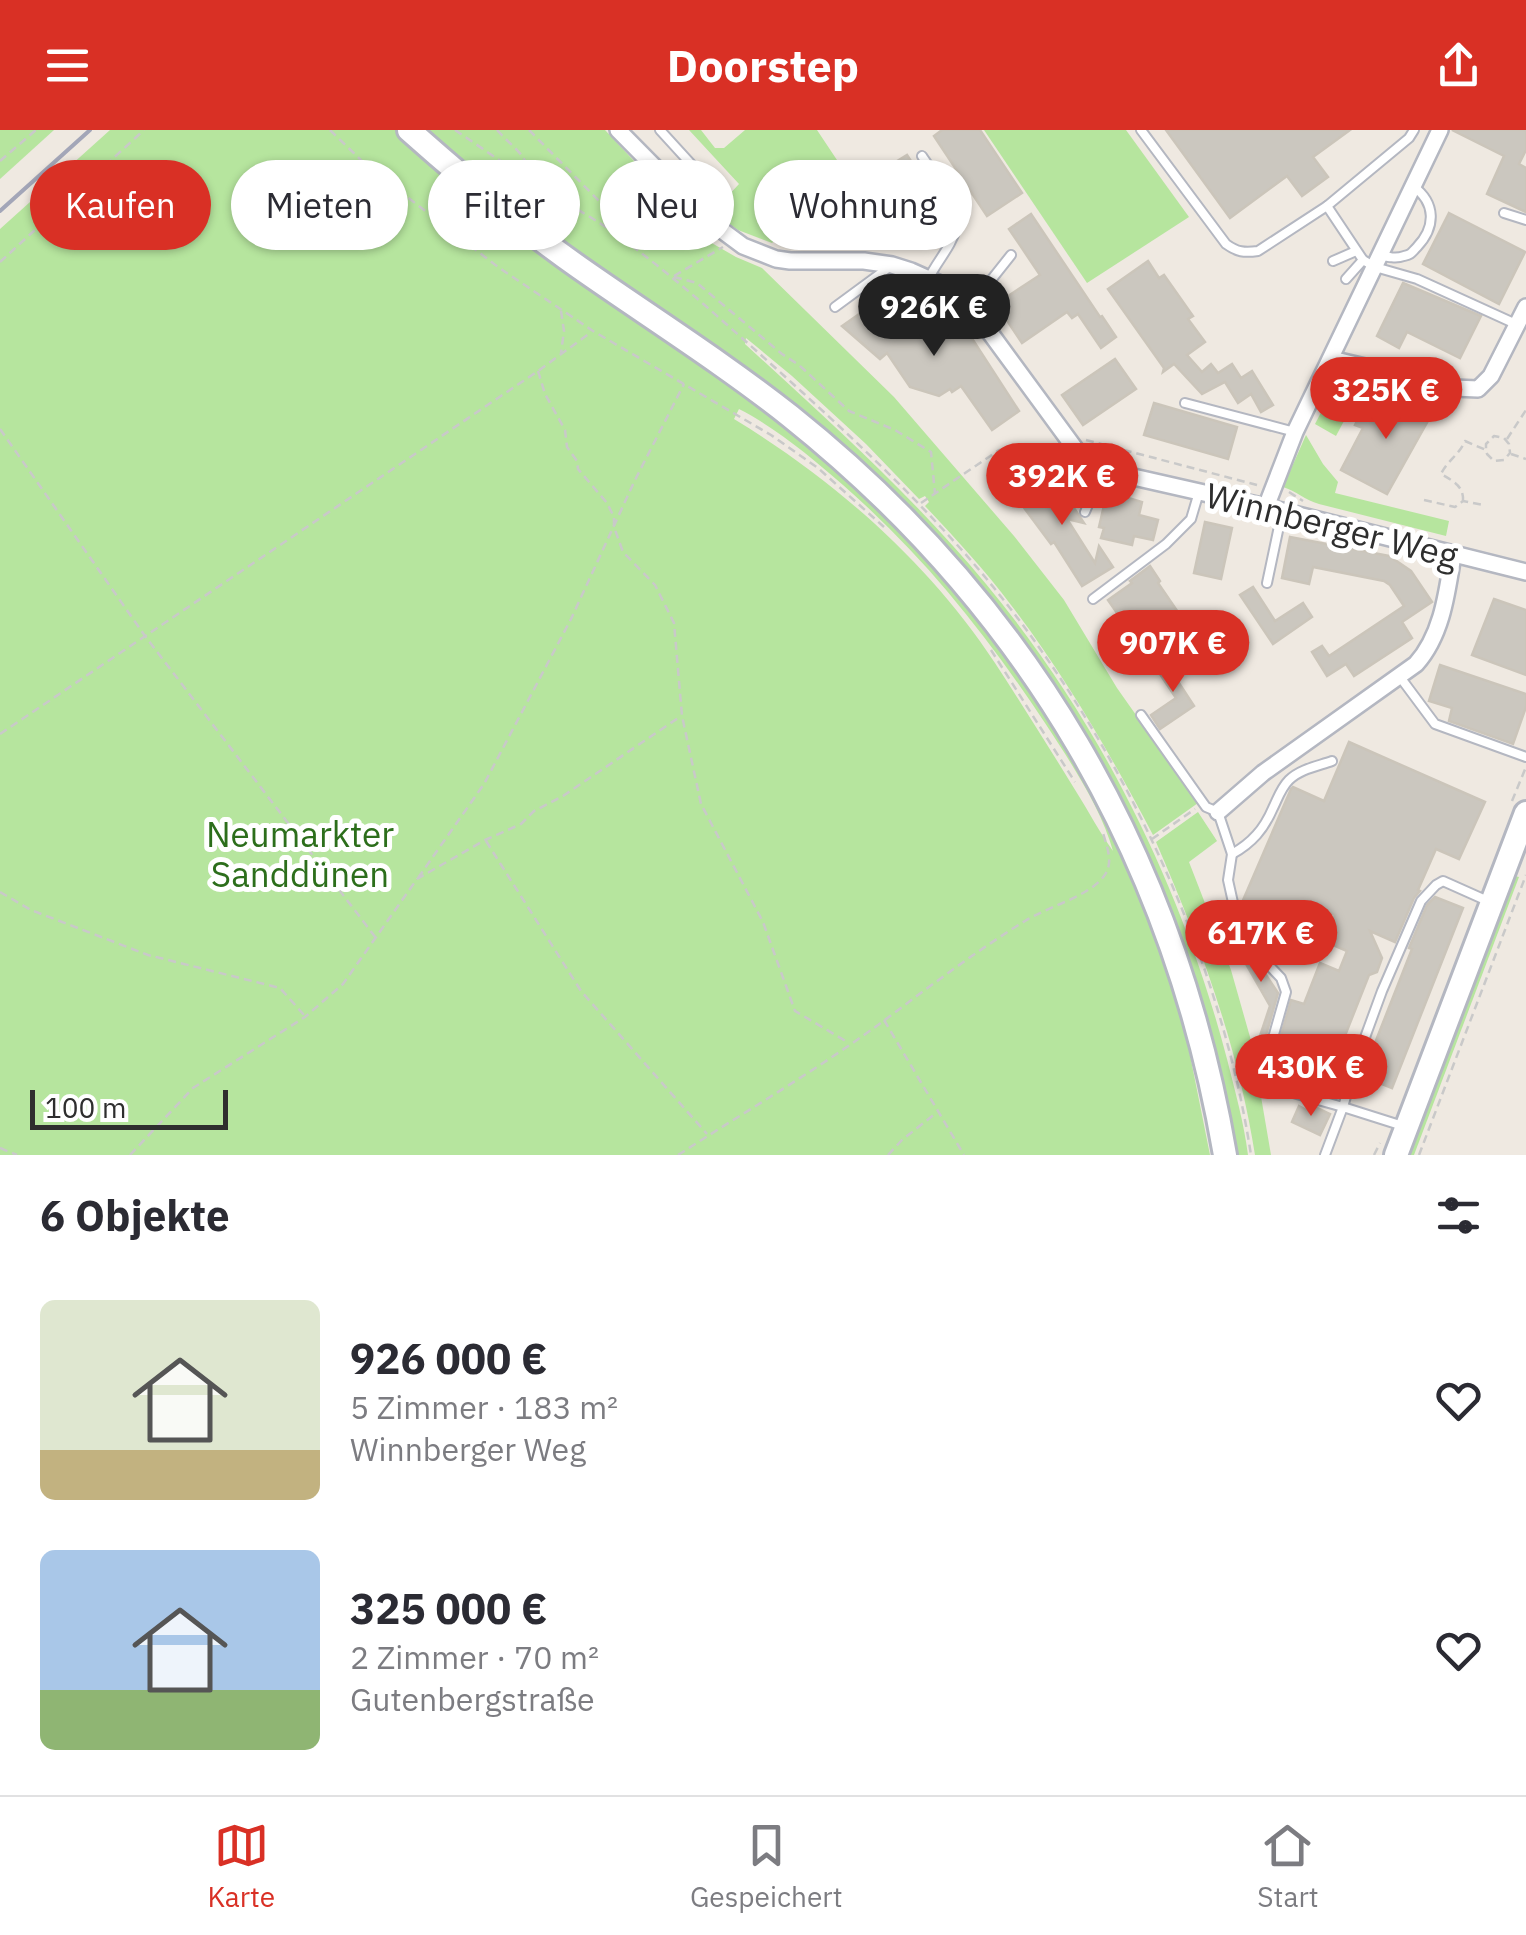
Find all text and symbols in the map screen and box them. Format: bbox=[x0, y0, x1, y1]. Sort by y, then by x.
text: Doorstep bbox=[667, 36, 859, 94]
icon: menu bbox=[40, 38, 95, 93]
icon: share bbox=[1431, 38, 1486, 93]
chip: Kaufen bbox=[30, 160, 211, 250]
chip: Mieten bbox=[231, 160, 408, 250]
chip: Filter bbox=[428, 160, 580, 250]
chip: Neu bbox=[600, 160, 734, 250]
chip: Wohnung bbox=[754, 160, 972, 250]
pin: 926K € bbox=[853, 274, 1015, 359]
text: 926K € bbox=[880, 285, 988, 327]
pin: 325K € bbox=[1305, 357, 1467, 442]
text: 325K € bbox=[1332, 368, 1440, 410]
pin: 392K € bbox=[981, 443, 1143, 528]
text: 392K € bbox=[1008, 454, 1116, 496]
street label: Winnberger Weg bbox=[1201, 471, 1463, 579]
pin: 907K € bbox=[1092, 610, 1254, 695]
text: 907K € bbox=[1119, 621, 1227, 663]
park label: Neumarkter Sanddünen bbox=[206, 811, 394, 897]
pin: 617K € bbox=[1180, 900, 1342, 985]
text: 617K € bbox=[1207, 911, 1315, 953]
pin: 430K € bbox=[1230, 1034, 1392, 1119]
text: 430K € bbox=[1257, 1045, 1365, 1087]
scale bar bbox=[30, 1085, 228, 1130]
text: 100 m bbox=[45, 1089, 126, 1126]
text: 6 Objekte bbox=[40, 1188, 230, 1243]
icon: filters bbox=[1431, 1188, 1486, 1243]
text: 926 000 € bbox=[350, 1331, 547, 1386]
icon: home bbox=[120, 1340, 240, 1460]
icon: heart bbox=[1431, 1373, 1486, 1428]
text: 5 Zimmer · 183 m² bbox=[350, 1386, 618, 1428]
text: Winnberger Weg bbox=[350, 1428, 586, 1470]
text: 325 000 € bbox=[350, 1581, 547, 1636]
icon: home bbox=[120, 1590, 240, 1710]
icon: heart bbox=[1431, 1623, 1486, 1678]
text: 2 Zimmer · 70 m² bbox=[350, 1636, 599, 1678]
text: Gutenbergstraße bbox=[350, 1678, 595, 1720]
tab: Karte bbox=[207, 1818, 275, 1915]
tab: Gespeichert bbox=[690, 1818, 843, 1915]
tab: Start bbox=[1257, 1818, 1319, 1915]

